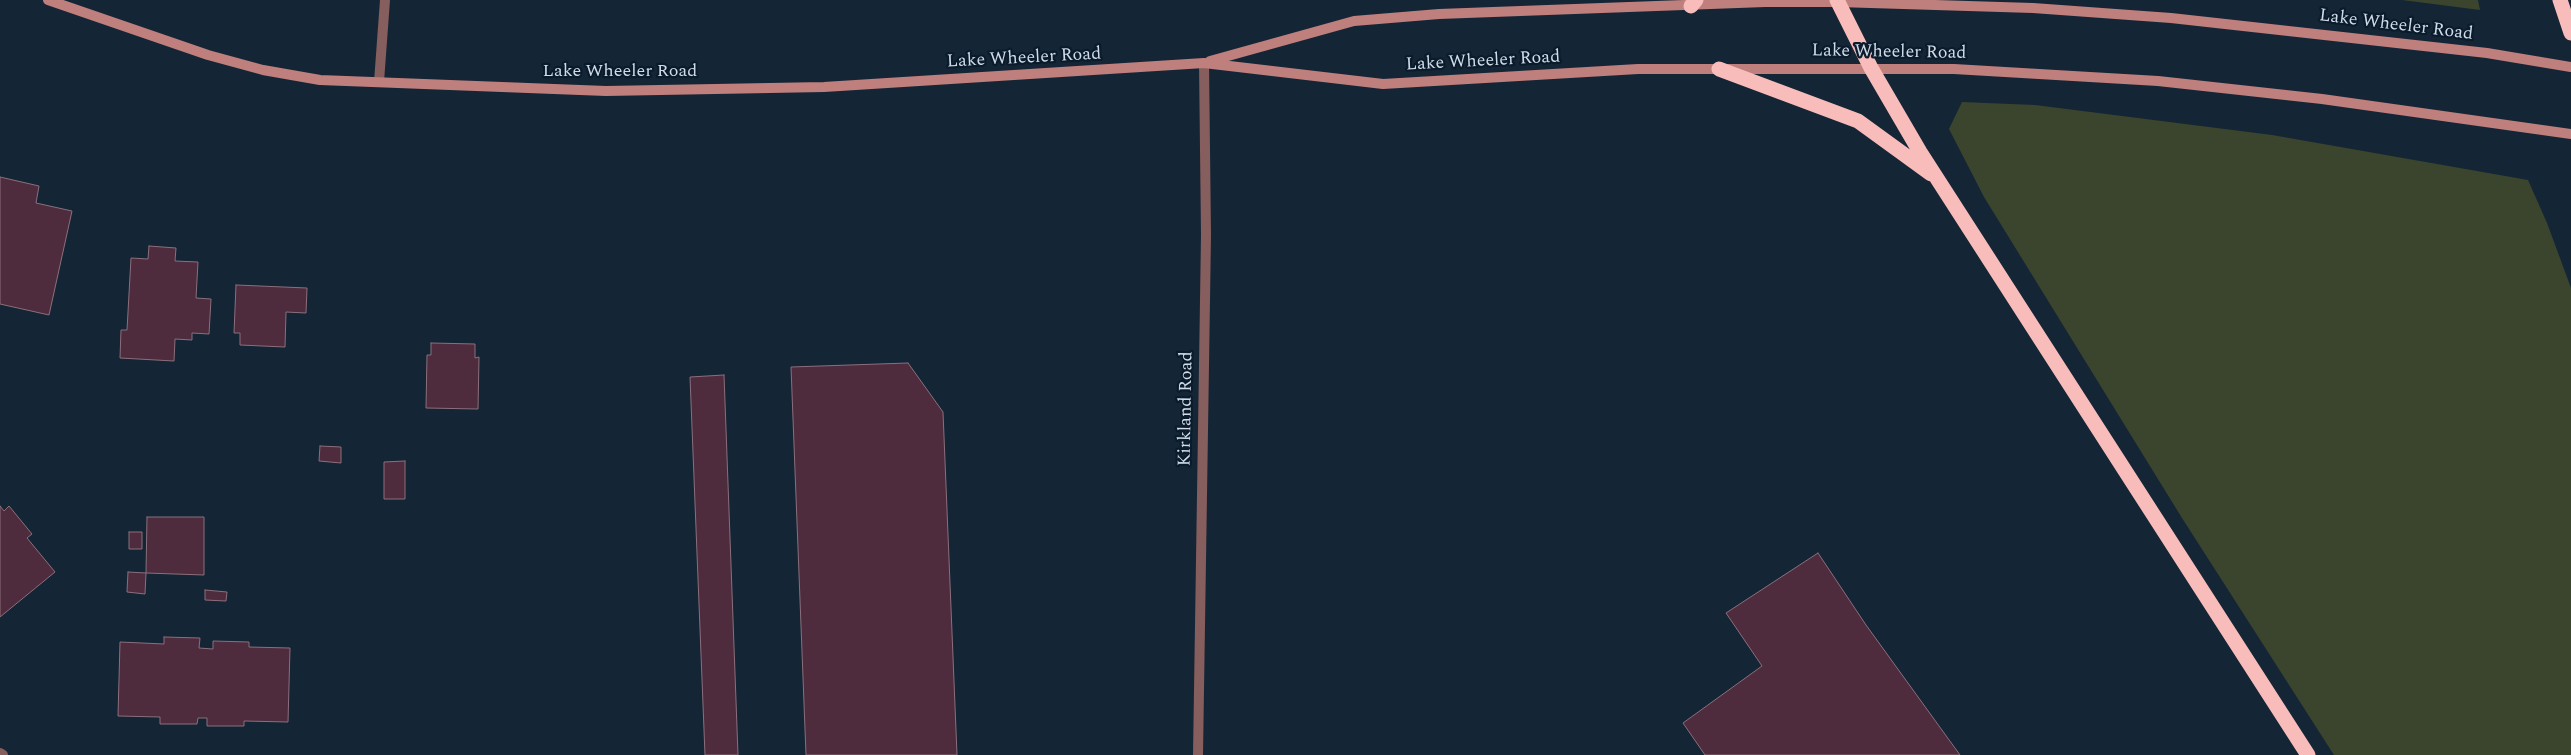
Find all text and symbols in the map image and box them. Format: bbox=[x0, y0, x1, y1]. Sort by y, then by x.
street label: Lake Wheeler Road bbox=[2318, 6, 2474, 46]
street label: Lake Wheeler Road bbox=[1811, 41, 1967, 65]
street label: Lake Wheeler Road bbox=[946, 44, 1102, 74]
street label: Lake Wheeler Road bbox=[1405, 47, 1561, 77]
street label: Lake Wheeler Road bbox=[543, 61, 697, 83]
street label: Kirkland Road bbox=[1175, 351, 1199, 467]

